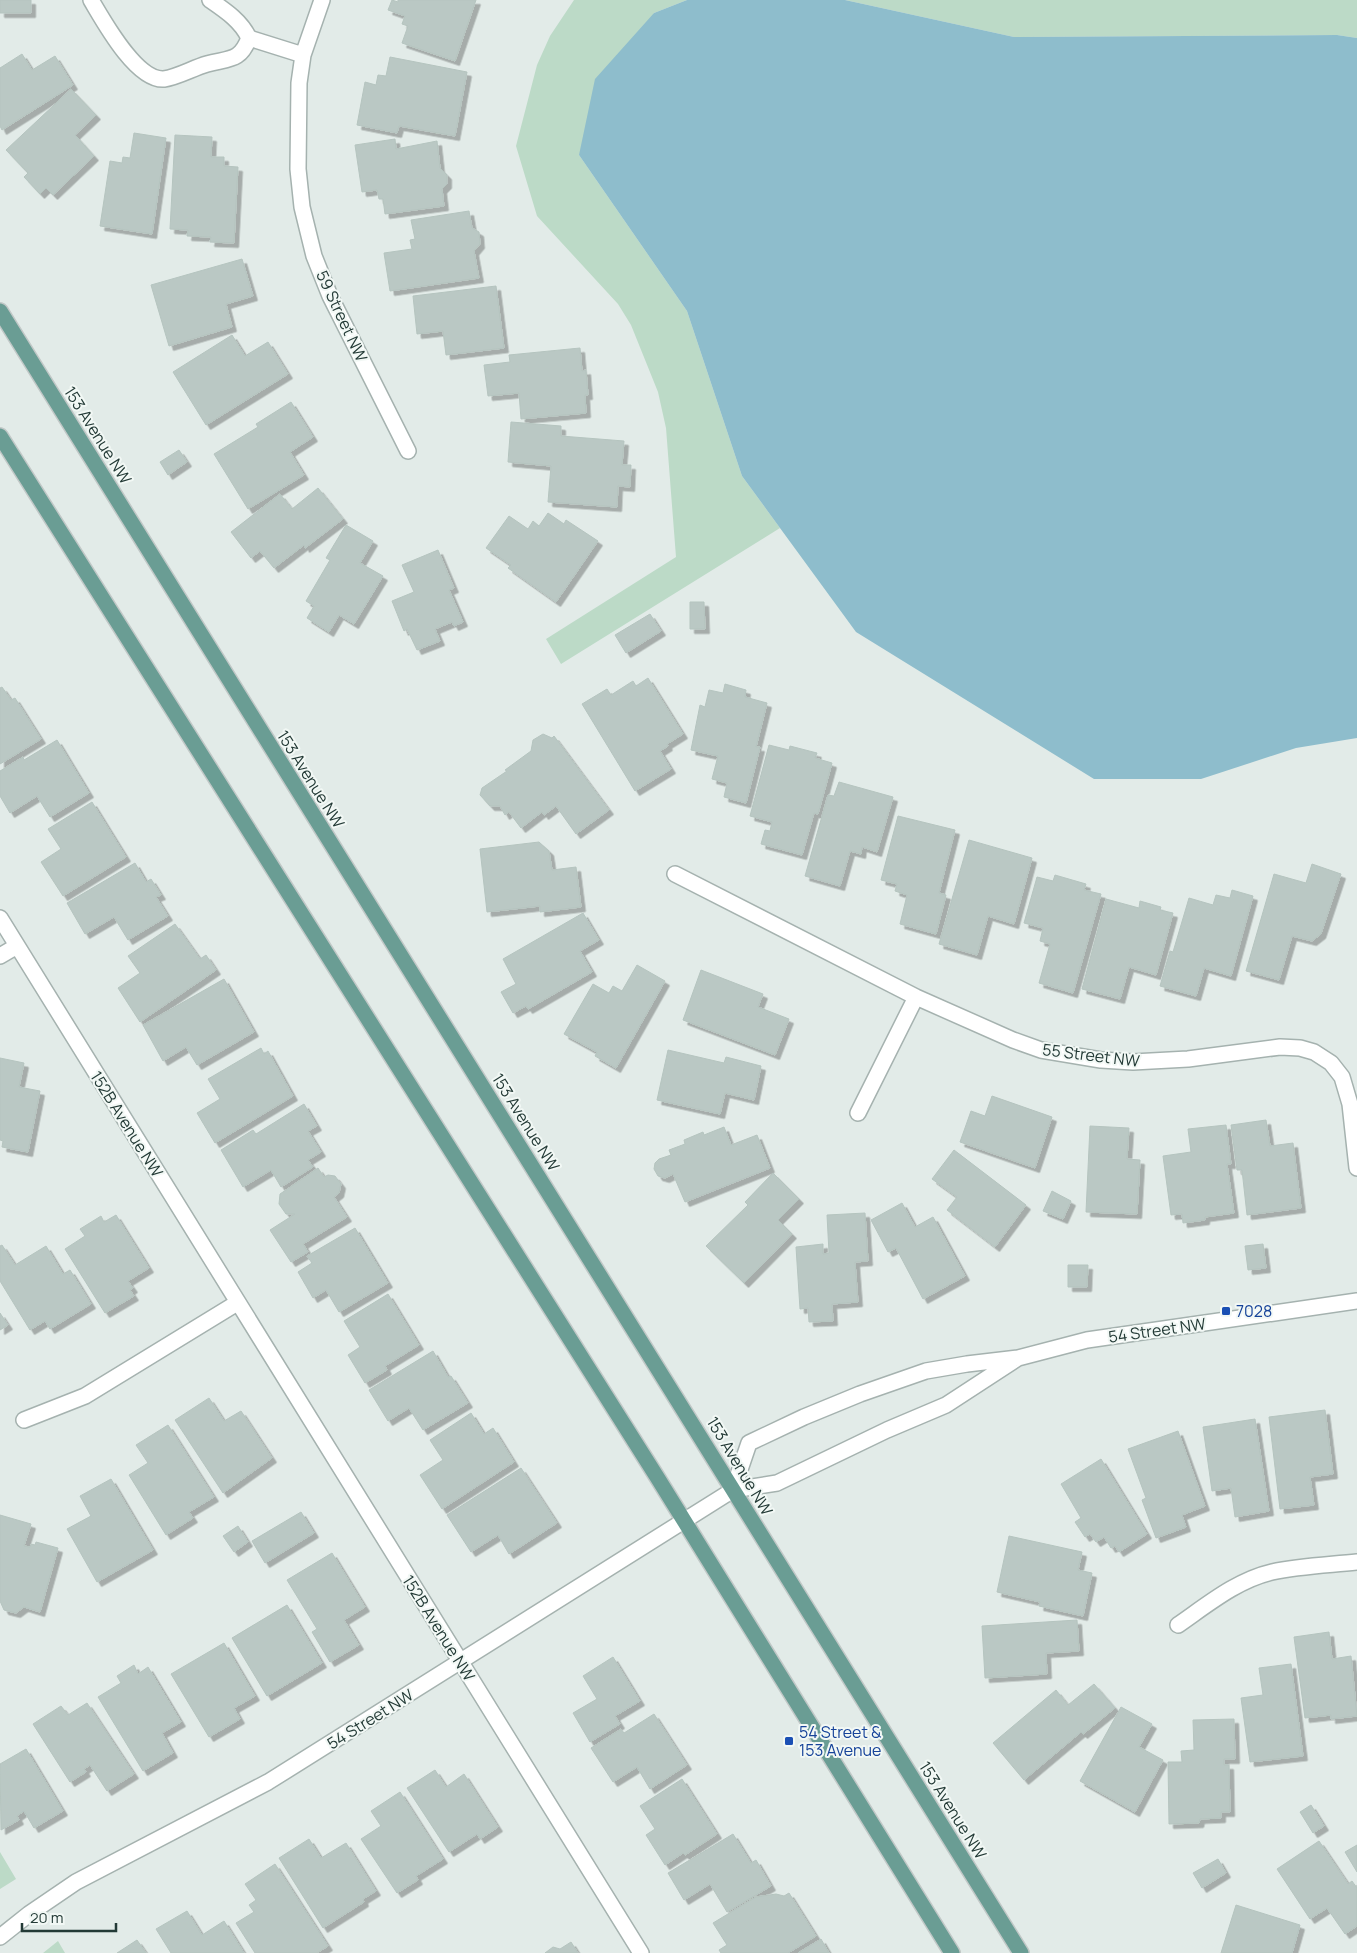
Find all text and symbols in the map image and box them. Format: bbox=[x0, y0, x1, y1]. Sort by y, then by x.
street label: 59 Street NW bbox=[311, 267, 373, 365]
street label: 153 Avenue NW bbox=[59, 382, 137, 488]
street label: 153 Avenue NW bbox=[272, 726, 350, 832]
street label: 55 Street NW bbox=[1041, 1038, 1141, 1072]
street label: 152B Avenue NW bbox=[86, 1067, 168, 1181]
street label: 153 Avenue NW bbox=[487, 1069, 565, 1175]
place label: 7028 bbox=[1236, 1300, 1272, 1322]
marker: 7028 bbox=[1220, 1305, 1232, 1317]
street label: 54 Street NW bbox=[1107, 1312, 1207, 1348]
street label: 153 Avenue NW bbox=[702, 1413, 778, 1519]
street label: 152B Avenue NW bbox=[398, 1571, 480, 1685]
street label: 54 Street NW bbox=[323, 1684, 417, 1754]
place label: 54 Street & 153 Avenue bbox=[799, 1721, 882, 1761]
marker: 54 Street & 153 Avenue bbox=[783, 1735, 795, 1747]
street label: 153 Avenue NW bbox=[914, 1757, 992, 1863]
scale bar bbox=[22, 1900, 116, 1932]
text: 20 m bbox=[30, 1907, 63, 1928]

